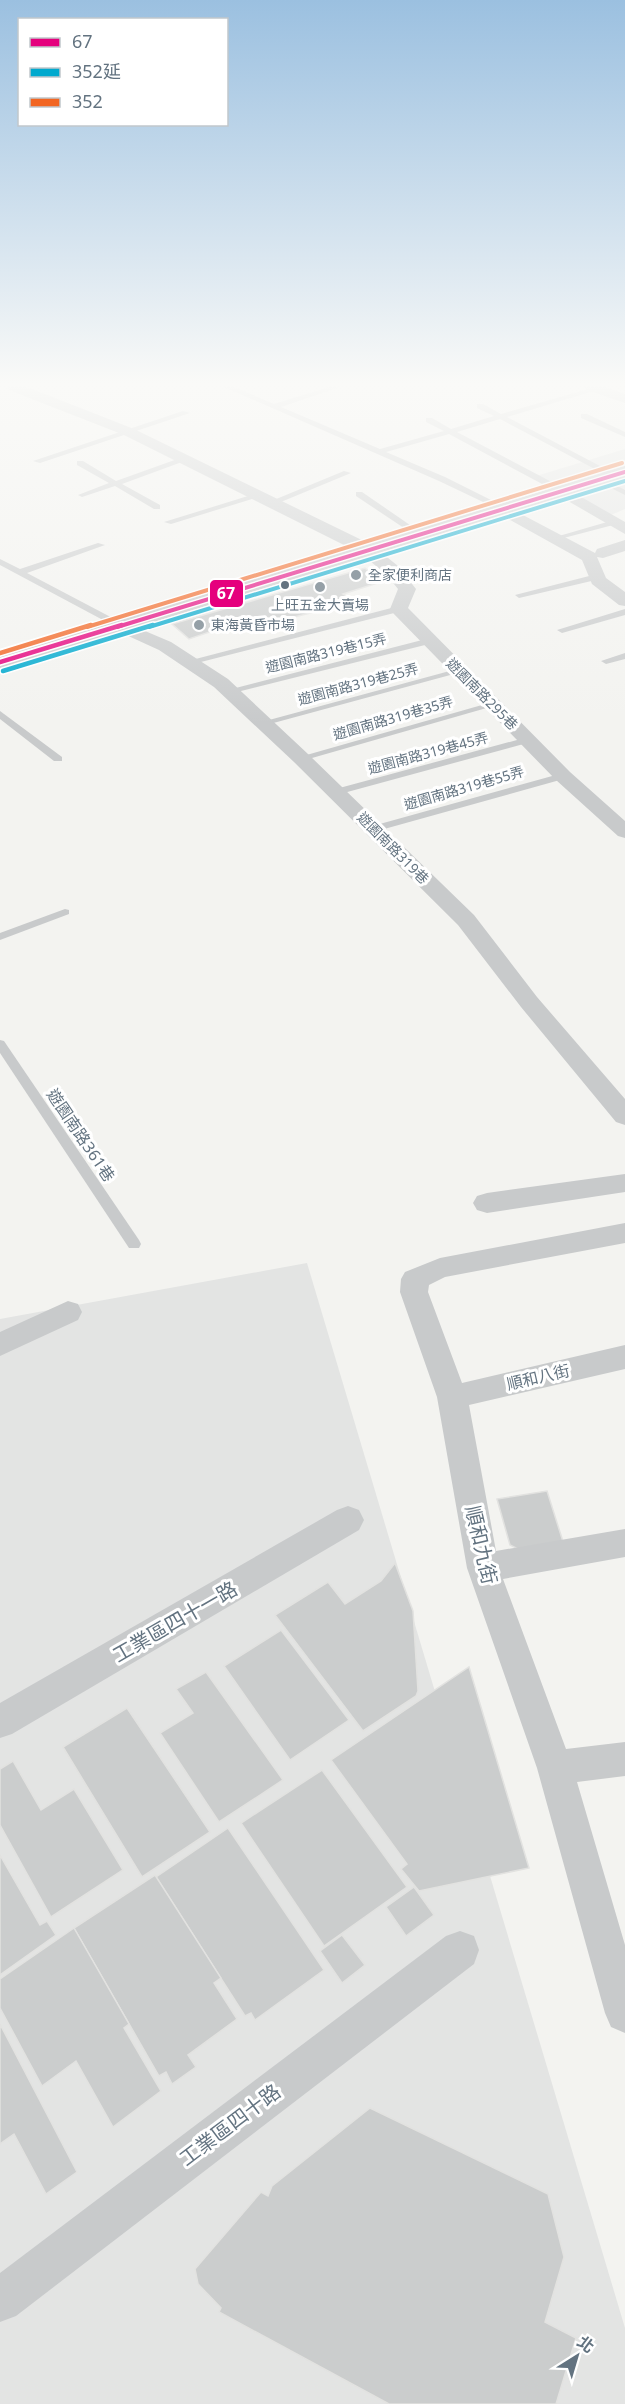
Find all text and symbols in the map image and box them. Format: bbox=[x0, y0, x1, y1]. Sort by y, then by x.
legend bbox=[18, 18, 228, 126]
text: 67 bbox=[72, 29, 93, 53]
text: 352延 bbox=[72, 59, 121, 83]
text: 352 bbox=[72, 89, 103, 113]
place label: 全家便利商店 bbox=[368, 565, 452, 584]
marker: 全家便利商店 bbox=[349, 568, 363, 582]
line badge: 67 bbox=[209, 579, 244, 608]
unlabelled marker bbox=[279, 579, 291, 591]
marker: 上旺五金大賣場 bbox=[313, 580, 327, 594]
text: 67 bbox=[217, 582, 235, 604]
place label: 上旺五金大賣場 bbox=[271, 595, 369, 614]
place label: 東海黃昏市場 bbox=[211, 615, 295, 634]
marker: 東海黃昏市場 bbox=[192, 618, 206, 632]
street label: 遊園南路319巷15弄 bbox=[263, 628, 388, 677]
street label: 遊園南路295巷 bbox=[442, 654, 522, 734]
street label: 遊園南路319巷25弄 bbox=[296, 658, 420, 709]
street label: 遊園南路319巷35弄 bbox=[331, 691, 455, 744]
street label: 遊園南路319巷45弄 bbox=[366, 727, 490, 778]
street label: 遊園南路319巷55弄 bbox=[402, 761, 526, 814]
street label: 遊園南路319巷 bbox=[353, 808, 433, 888]
street label: 遊園南路361巷 bbox=[42, 1084, 120, 1186]
street label: 順和八街 bbox=[504, 1359, 572, 1395]
street label: 順和九街 bbox=[459, 1503, 504, 1587]
street label: 工業區四十一路 bbox=[107, 1575, 242, 1668]
street label: 工業區四十路 bbox=[174, 2078, 286, 2171]
north arrow bbox=[547, 2326, 607, 2386]
text: 北 bbox=[573, 2330, 599, 2358]

